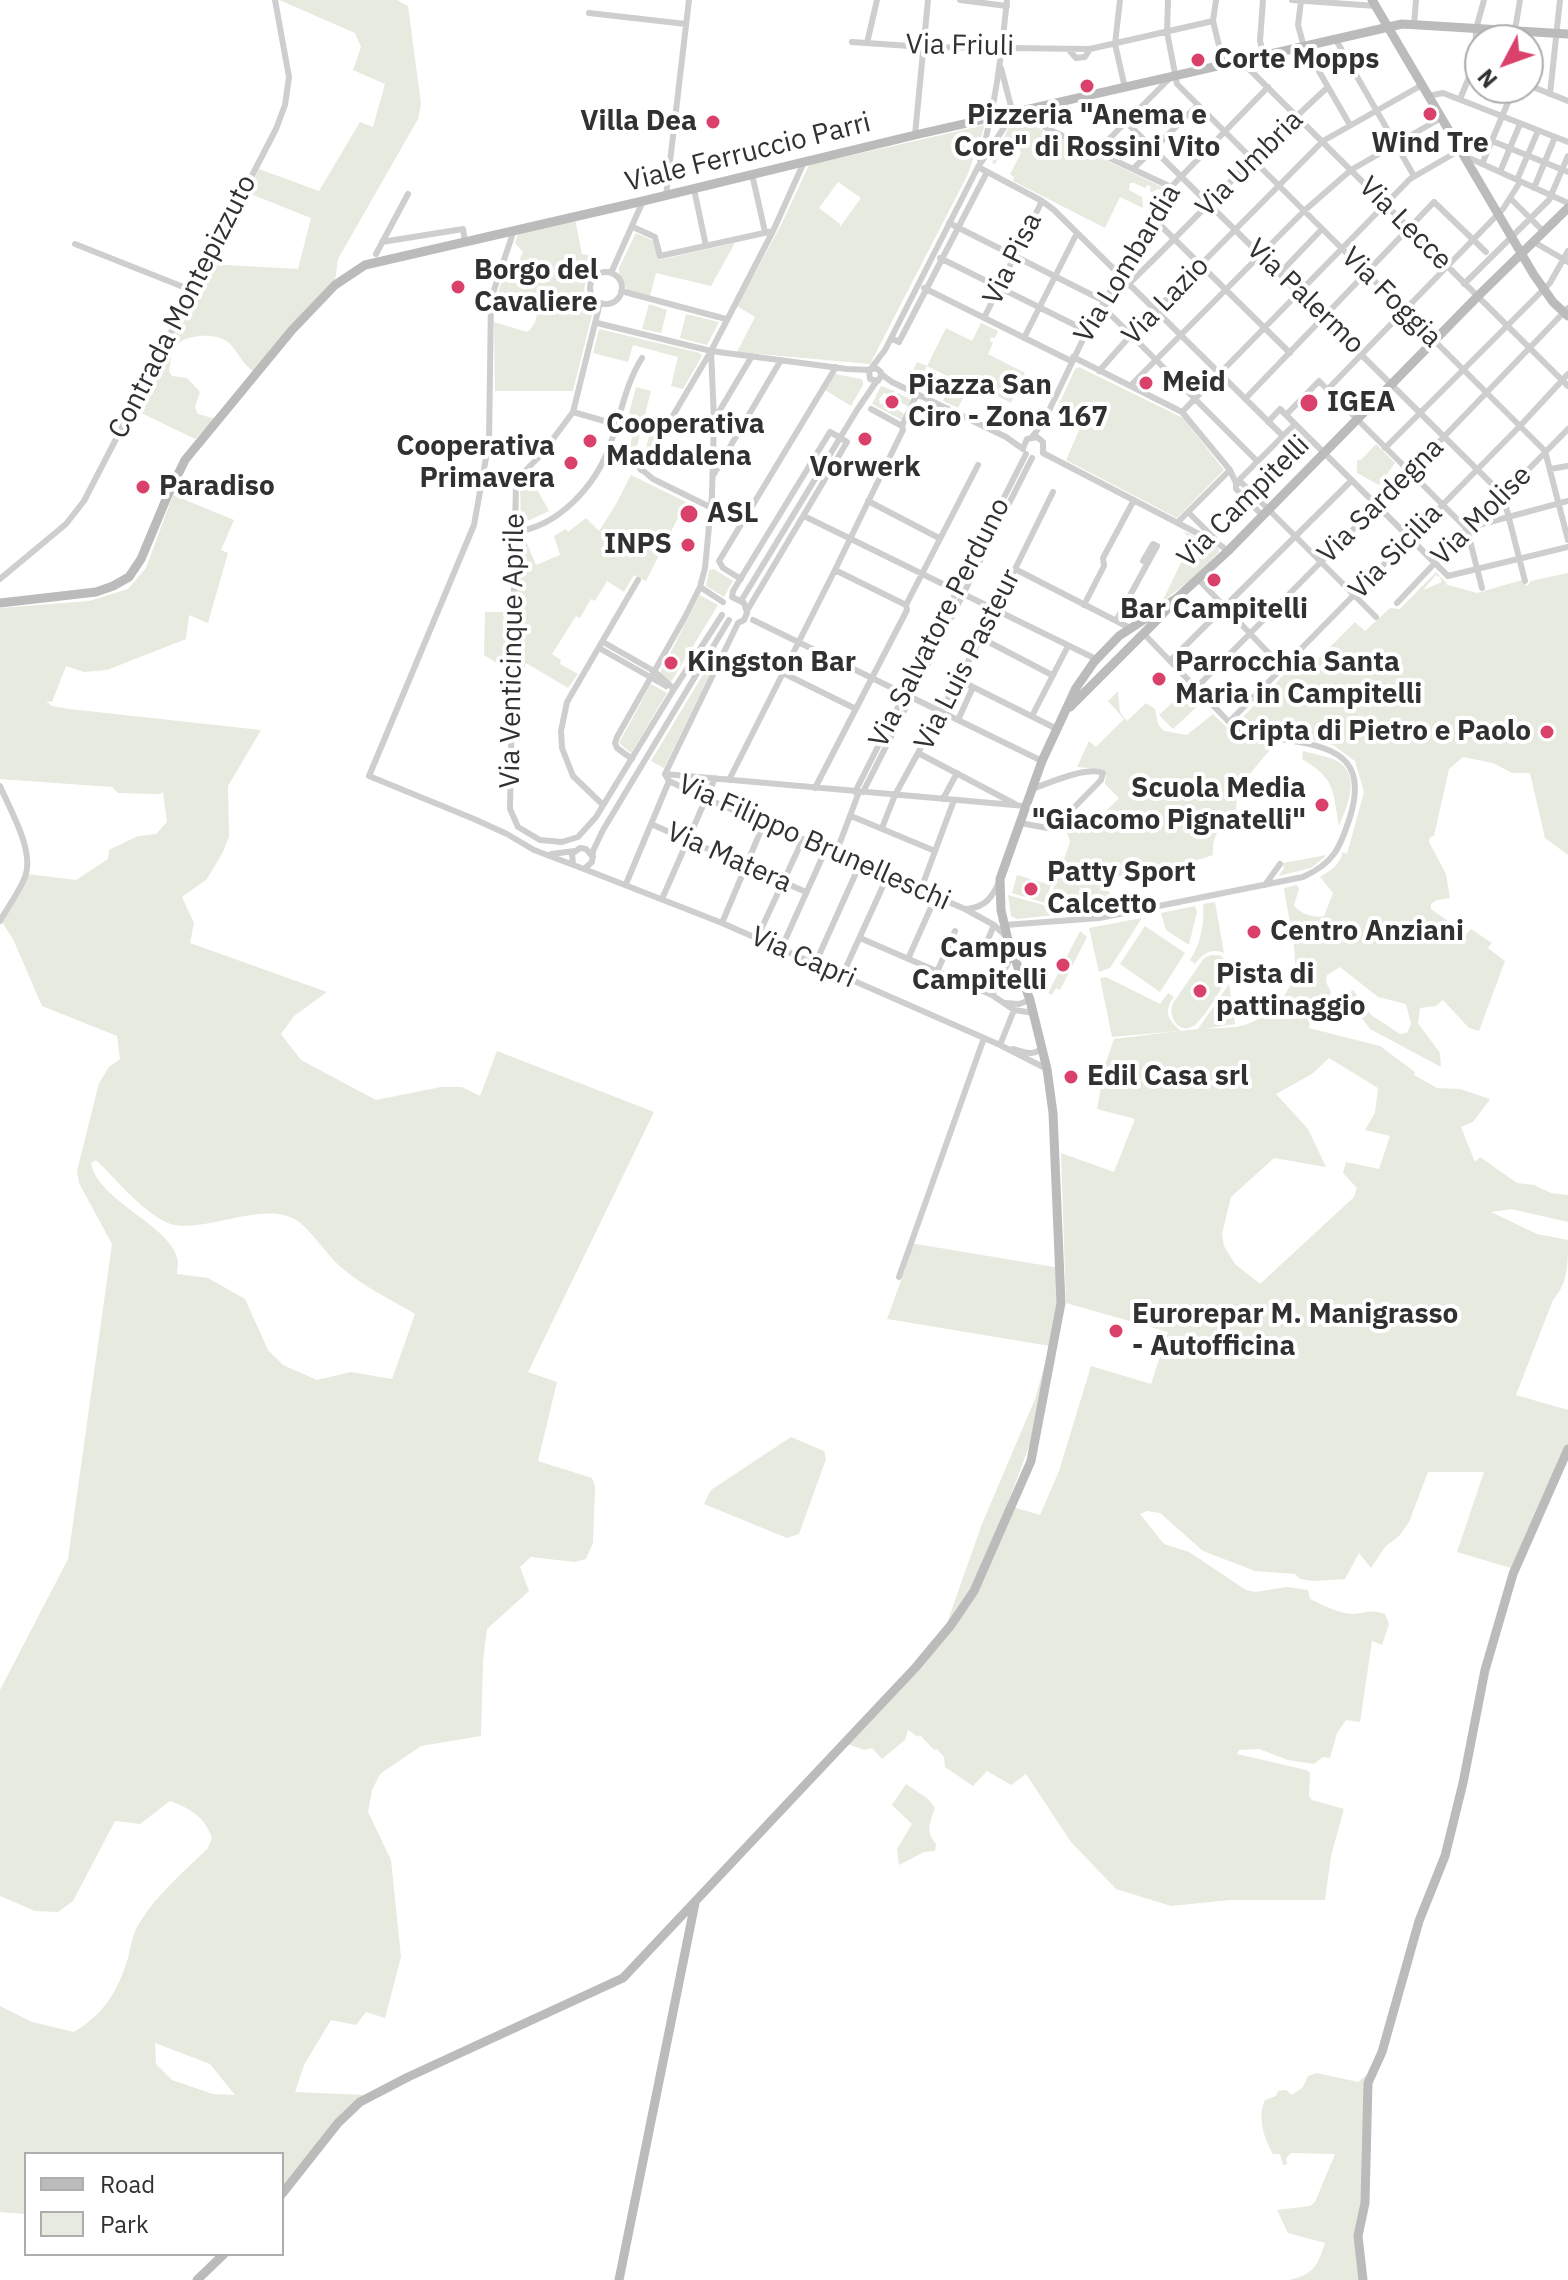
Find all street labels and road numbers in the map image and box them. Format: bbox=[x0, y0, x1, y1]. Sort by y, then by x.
street label: Via Friuli bbox=[905, 28, 1015, 64]
street label: Via Umbria bbox=[1190, 104, 1310, 224]
street label: Viale Ferruccio Parri bbox=[622, 106, 874, 200]
street label: Contrada Montepizzuto bbox=[102, 169, 264, 445]
street label: Via Lecce bbox=[1351, 170, 1459, 278]
street label: Via Lombardia bbox=[1068, 179, 1188, 349]
street label: Via Pisa bbox=[976, 208, 1050, 310]
street label: Via Palermo bbox=[1239, 233, 1371, 361]
street label: Via Foggia bbox=[1334, 241, 1448, 355]
street label: Via Lazio bbox=[1116, 250, 1216, 352]
street label: Via Campitelli bbox=[1171, 429, 1317, 575]
street label: Via Sardegna bbox=[1311, 431, 1451, 571]
street label: Via Molise bbox=[1425, 459, 1539, 573]
street label: Via Salvatore Perduno bbox=[862, 493, 1018, 753]
street label: Via Sicilia bbox=[1342, 497, 1450, 607]
street label: Via Venticinque Aprile bbox=[494, 513, 532, 789]
street label: Via Luis Pasteur bbox=[908, 564, 1028, 756]
street label: Via Filippo Brunelleschi bbox=[673, 768, 955, 918]
street label: Via Matera bbox=[661, 816, 797, 900]
street label: Via Capri bbox=[745, 920, 861, 996]

